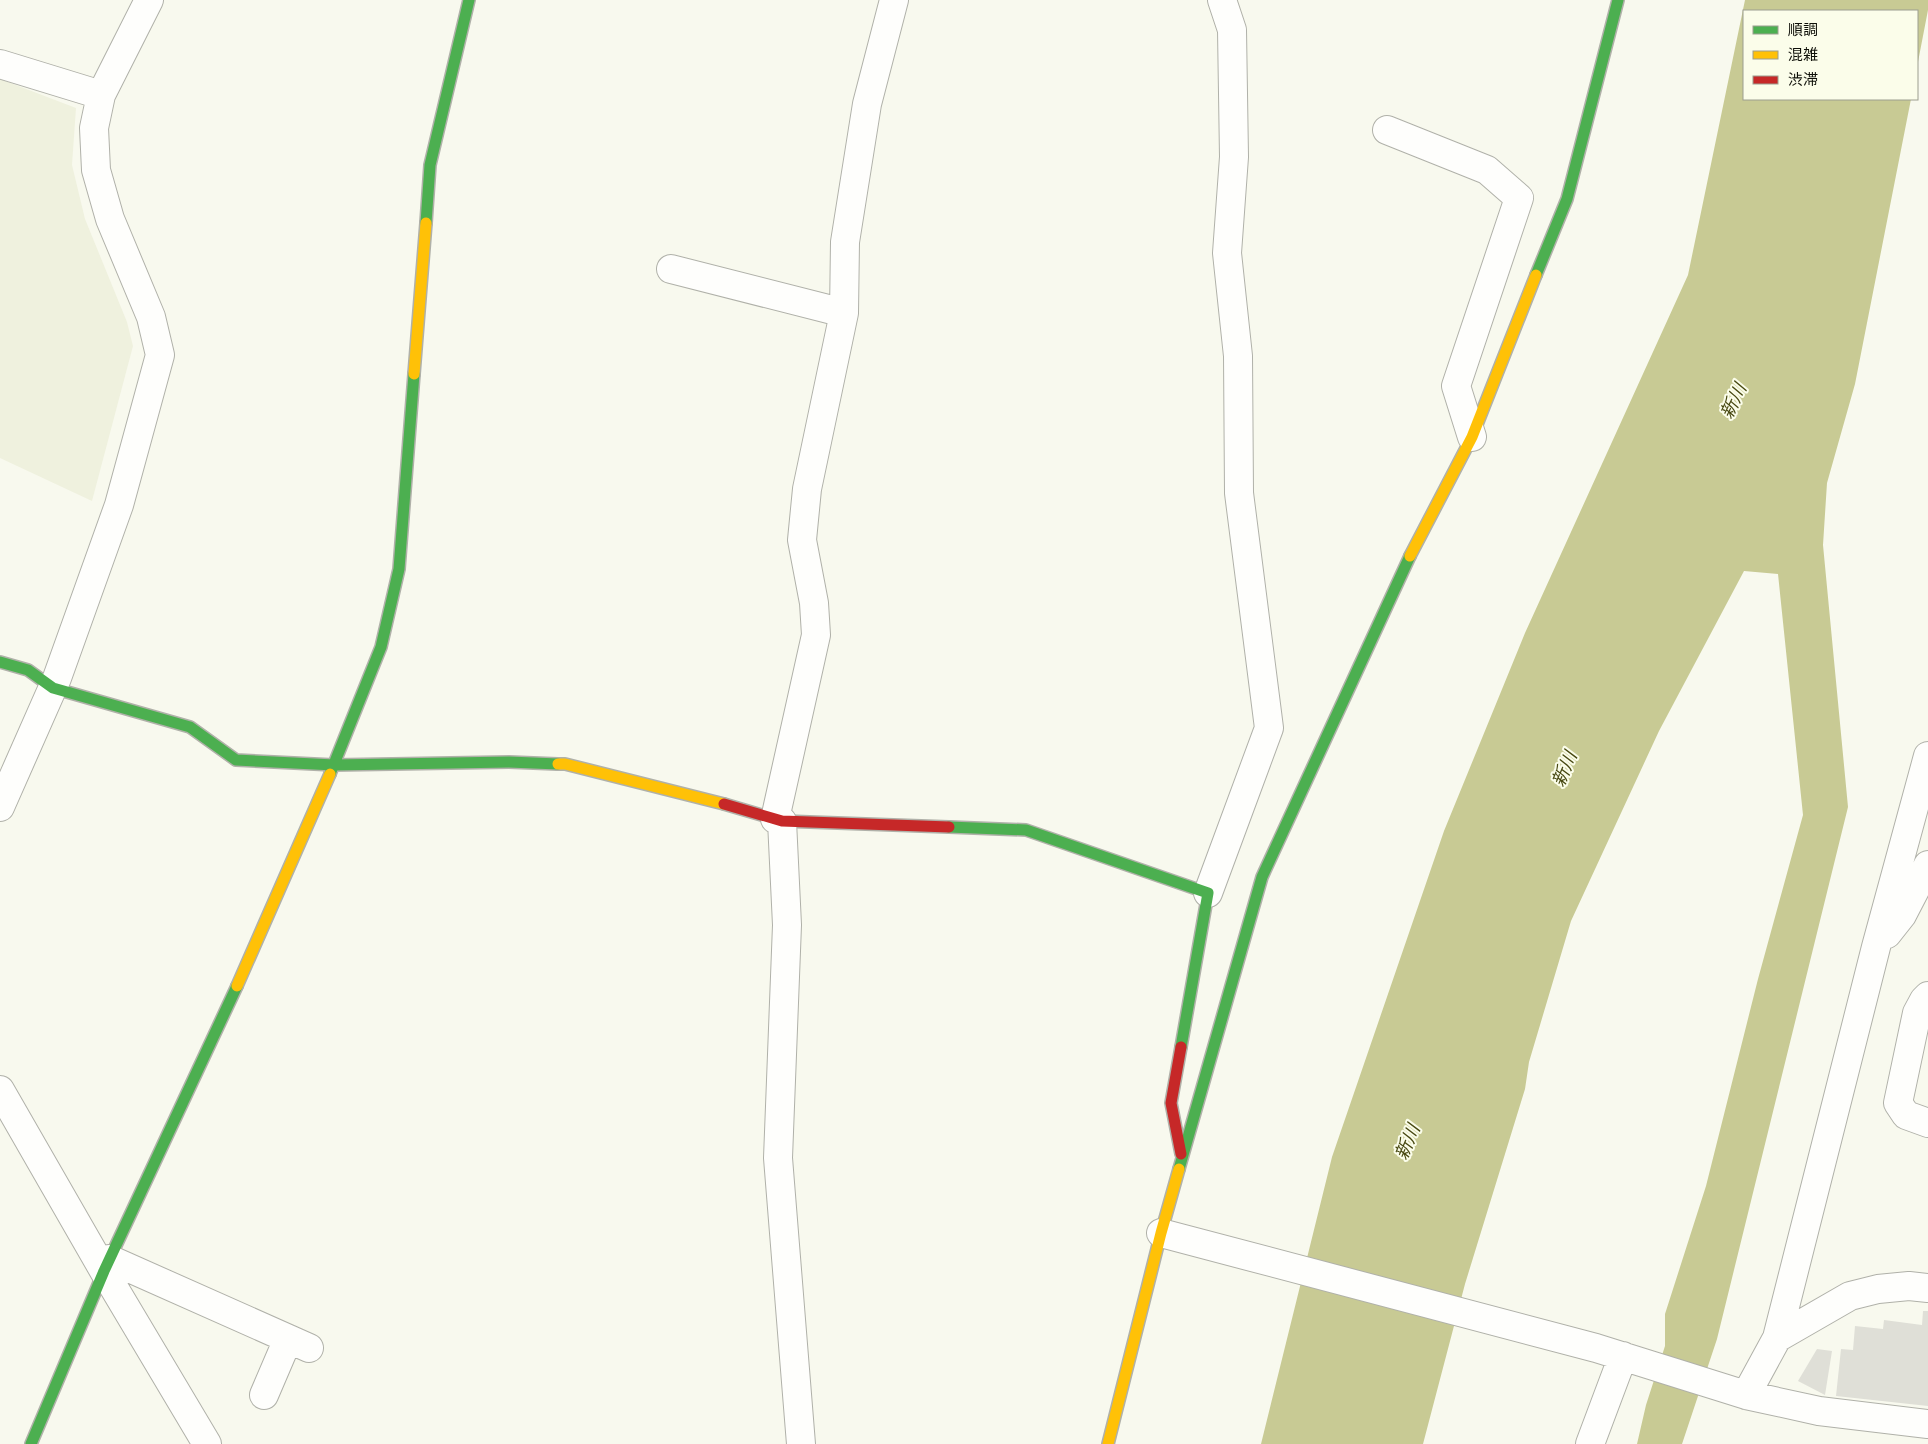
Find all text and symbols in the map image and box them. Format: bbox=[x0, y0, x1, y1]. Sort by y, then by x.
legend bbox=[1743, 10, 1918, 100]
text: 順調 bbox=[1788, 21, 1818, 39]
text: 混雑 bbox=[1788, 46, 1818, 64]
text: 渋滞 bbox=[1788, 71, 1818, 89]
water label: 新川 bbox=[1716, 378, 1751, 422]
water label: 新川 bbox=[1547, 746, 1581, 790]
water label: 新川 bbox=[1390, 1119, 1424, 1163]

